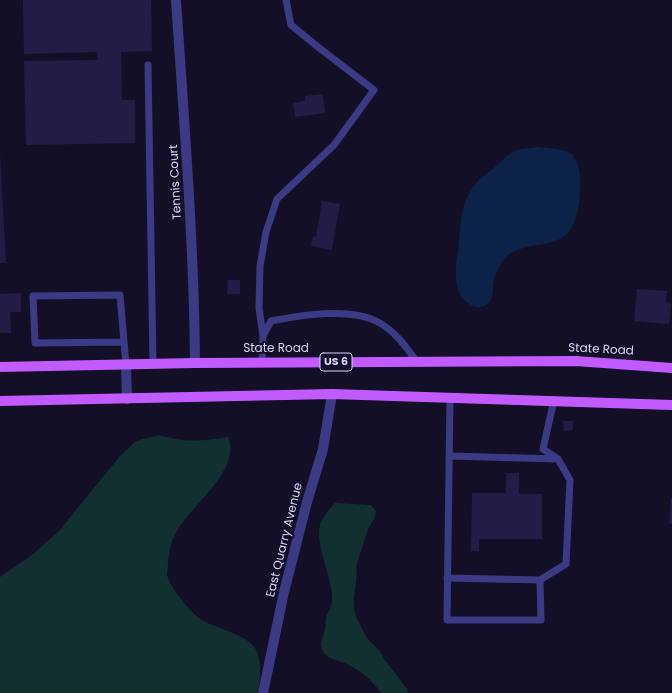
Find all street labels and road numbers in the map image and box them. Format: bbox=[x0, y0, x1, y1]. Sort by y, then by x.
street label: Tennis Court bbox=[167, 144, 185, 220]
street label: State Road bbox=[568, 341, 634, 359]
street label: State Road bbox=[243, 342, 309, 356]
road number: US 6 bbox=[320, 353, 352, 371]
street label: East Quarry Avenue bbox=[264, 481, 306, 599]

